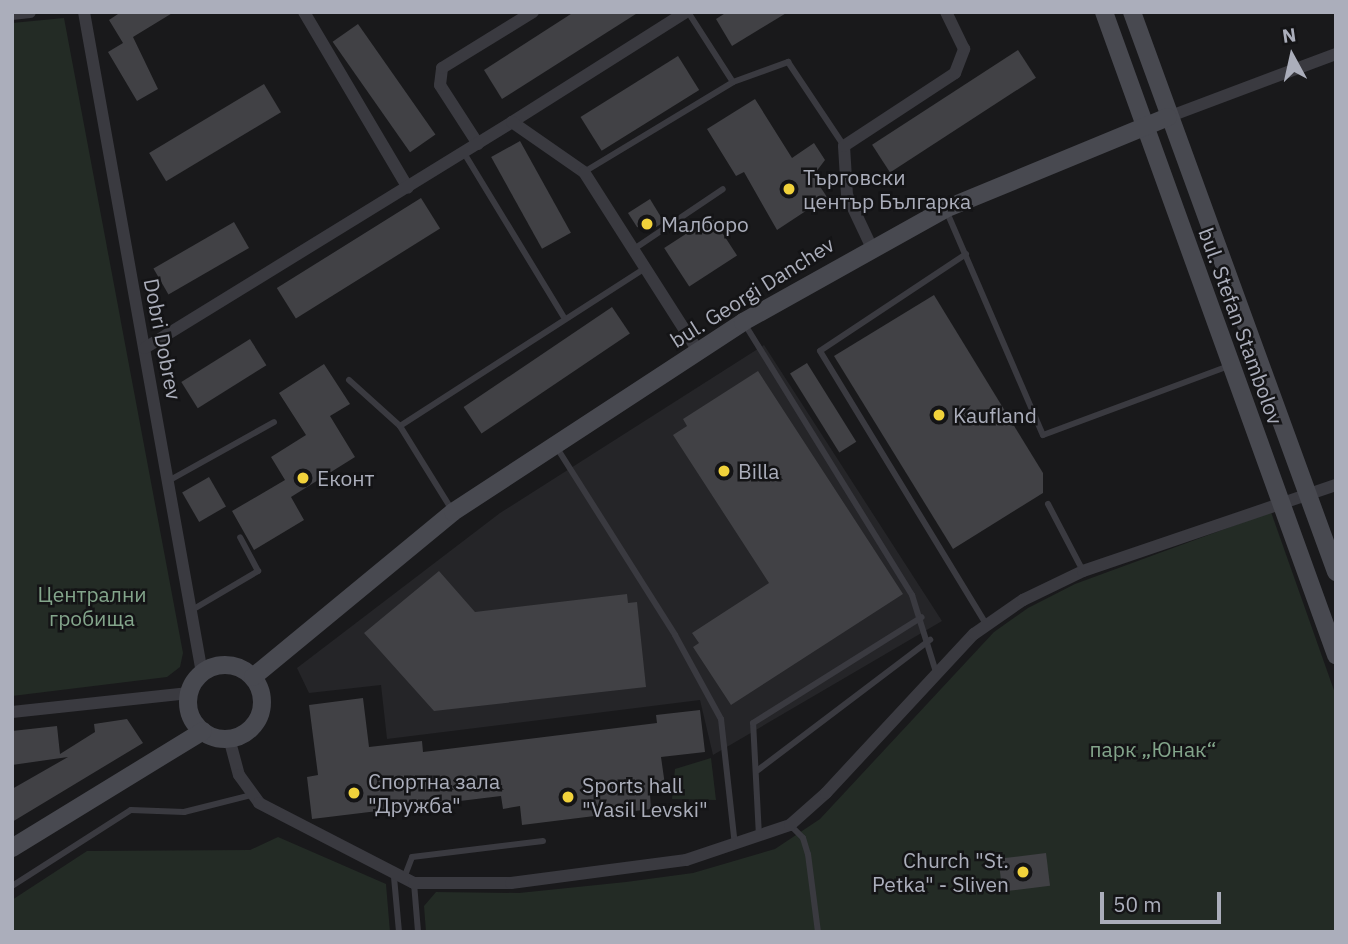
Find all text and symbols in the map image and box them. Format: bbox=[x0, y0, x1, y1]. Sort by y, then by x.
north arrow bbox=[1257, 21, 1327, 91]
text: N bbox=[1281, 22, 1298, 48]
place label: Търговски център Българка bbox=[803, 164, 971, 214]
marker: Търговски център Българка bbox=[781, 181, 797, 197]
place label: Малборо bbox=[661, 211, 749, 237]
marker: Малборо bbox=[639, 216, 655, 232]
street label: bul. Stefan Stambolov bbox=[1194, 224, 1288, 428]
street label: bul. Georgi Danchev bbox=[665, 231, 839, 353]
street label: Dobri Dobrev bbox=[139, 276, 187, 402]
place label: Kaufland bbox=[953, 402, 1037, 428]
marker: Kaufland bbox=[931, 407, 947, 423]
place label: Billa bbox=[738, 458, 779, 484]
marker: Billa bbox=[716, 463, 732, 479]
place label: Еконт bbox=[317, 465, 374, 491]
marker: Еконт bbox=[295, 470, 311, 486]
park label: Централни гробища bbox=[37, 581, 147, 631]
park label: парк „Юнак“ bbox=[1089, 736, 1217, 762]
place label: Спортна зала "Дружба" bbox=[368, 768, 500, 818]
place label: Sports hall "Vasil Levski" bbox=[582, 772, 708, 822]
marker: Спортна зала "Дружба" bbox=[346, 785, 362, 801]
marker: Sports hall "Vasil Levski" bbox=[560, 789, 576, 805]
place label: Church "St. Petka" - Sliven bbox=[872, 847, 1009, 897]
marker: Church "St. Petka" - Sliven bbox=[1015, 864, 1031, 880]
scale bar bbox=[1103, 878, 1224, 922]
text: 50 m bbox=[1113, 890, 1162, 918]

